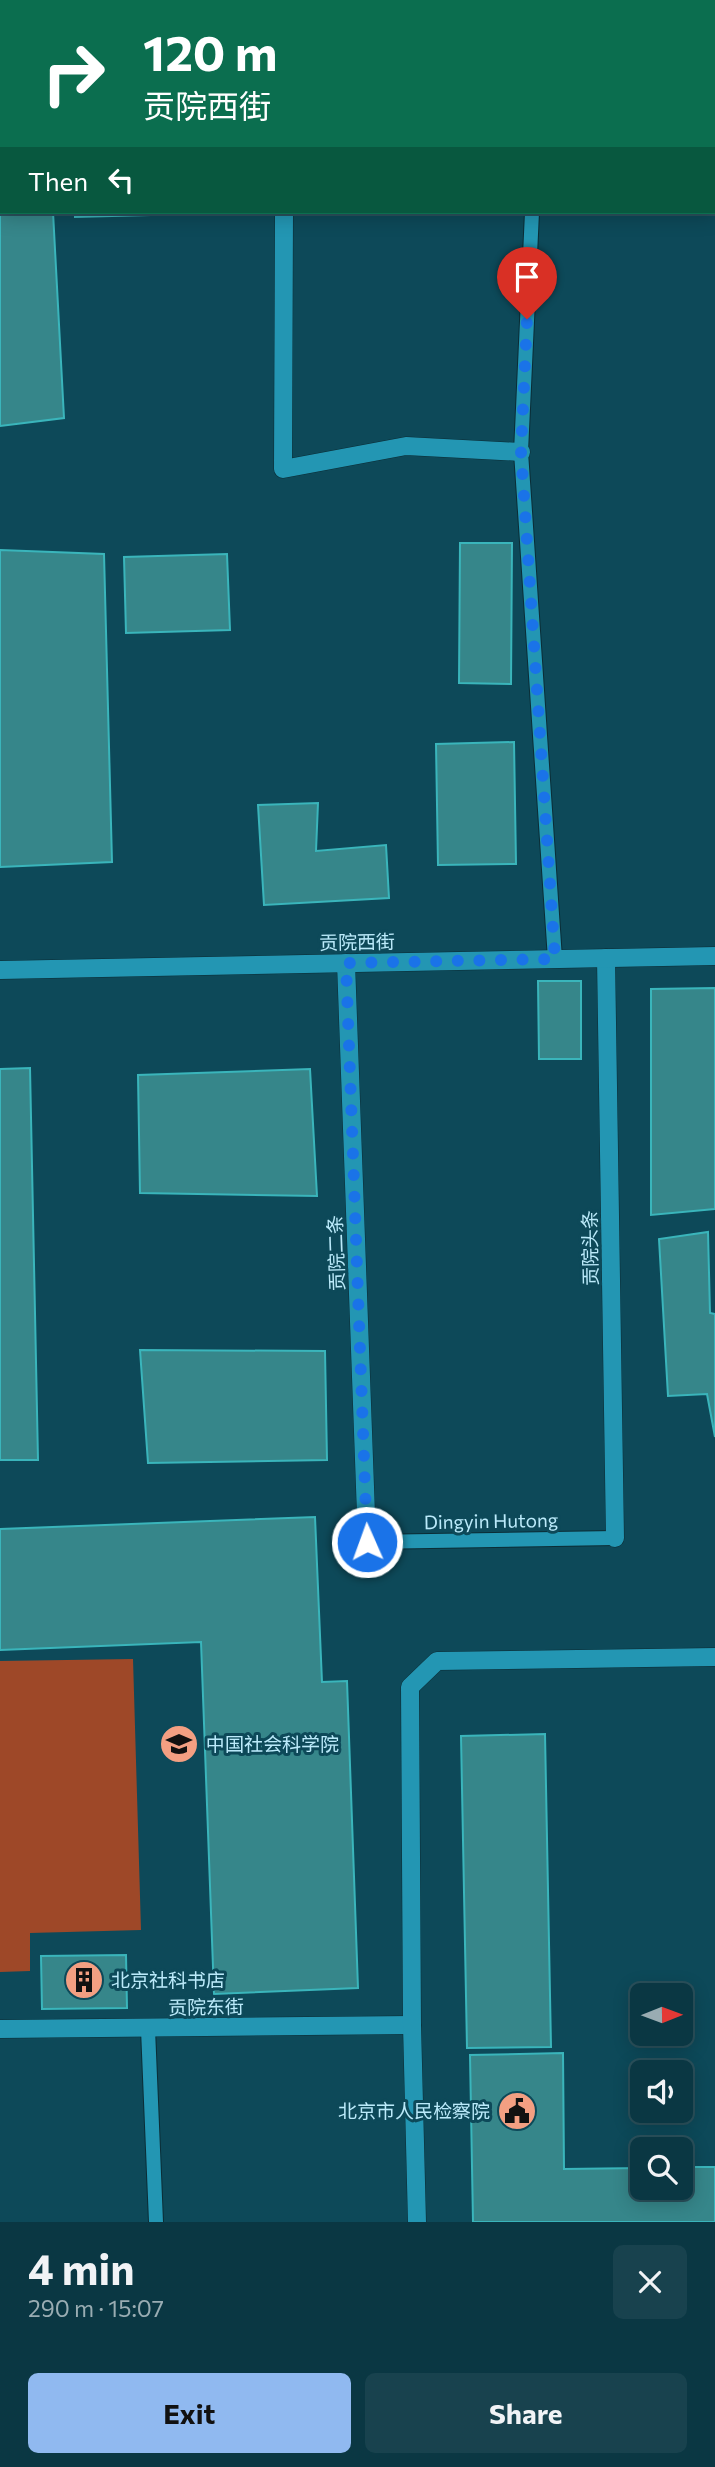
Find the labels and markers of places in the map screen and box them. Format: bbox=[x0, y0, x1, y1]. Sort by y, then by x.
pin bbox=[497, 247, 557, 319]
school or university icon: 中国社会科学院 bbox=[158, 1723, 200, 1765]
place label: 中国社会科学院 bbox=[206, 1732, 339, 1755]
building icon: 北京社科书店 bbox=[63, 1959, 105, 2001]
place label: 北京社科书店 bbox=[111, 1968, 225, 1991]
public building icon: 北京市人民检察院 bbox=[496, 2090, 538, 2132]
place label: 北京市人民检察院 bbox=[338, 2099, 490, 2122]

